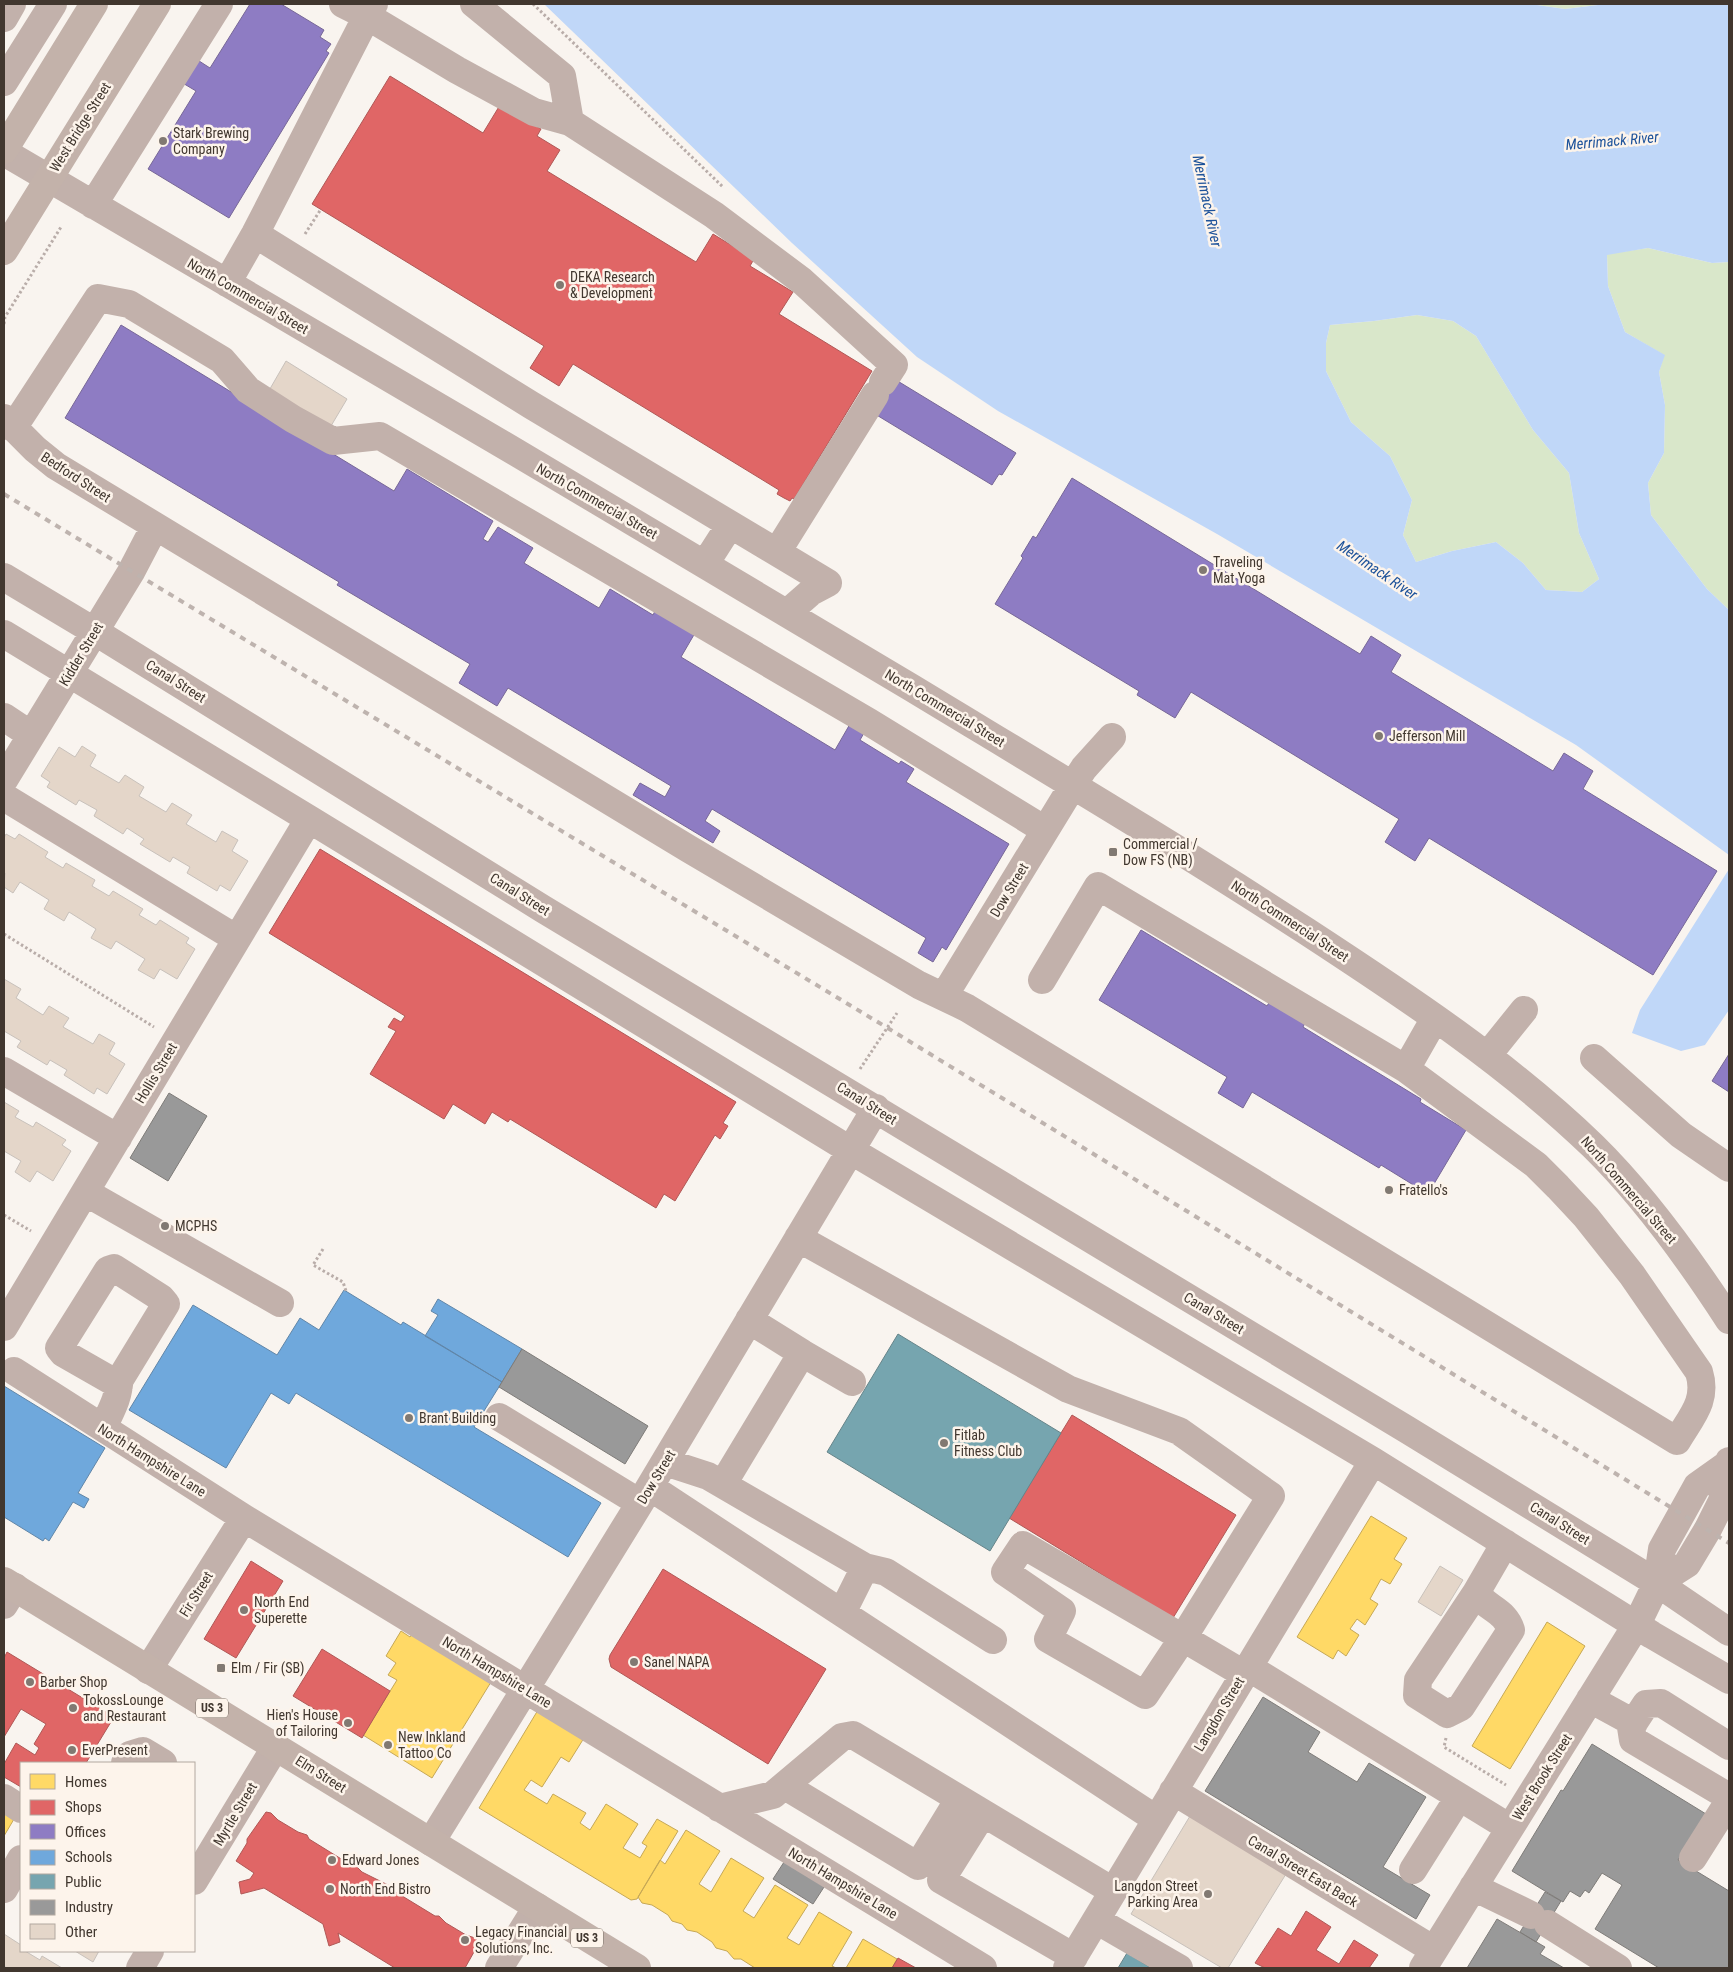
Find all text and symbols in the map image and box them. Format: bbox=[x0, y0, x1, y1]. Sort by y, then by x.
street label: West Bridge Street bbox=[46, 79, 114, 175]
place label: Stark Brewing Company bbox=[173, 125, 249, 157]
water label: Merrimack River bbox=[1565, 128, 1660, 154]
marker: Stark Brewing Company bbox=[157, 135, 169, 147]
water label: Merrimack River bbox=[1189, 154, 1226, 249]
street label: North Commercial Street bbox=[185, 255, 311, 337]
place label: DEKA Research & Development bbox=[570, 269, 655, 301]
marker: DEKA Research & Development bbox=[554, 279, 566, 291]
street label: Bedford Street bbox=[38, 449, 114, 505]
street label: North Commercial Street bbox=[534, 460, 660, 542]
water label: Merrimack River bbox=[1333, 537, 1421, 604]
place label: Traveling Mat Yoga bbox=[1213, 554, 1265, 586]
marker: Traveling Mat Yoga bbox=[1197, 564, 1209, 576]
street label: Kidder Street bbox=[56, 619, 106, 689]
street label: Canal Street bbox=[143, 656, 209, 706]
street label: North Commercial Street bbox=[882, 666, 1008, 750]
place label: Jefferson Mill bbox=[1389, 728, 1465, 744]
marker: Jefferson Mill bbox=[1373, 730, 1385, 742]
place label: Commercial / Dow FS (NB) bbox=[1123, 836, 1198, 869]
marker: Commercial / Dow FS (NB) bbox=[1107, 846, 1119, 858]
street label: Dow Street bbox=[987, 860, 1031, 920]
street label: Canal Street bbox=[487, 869, 553, 919]
street label: North Commercial Street bbox=[1228, 877, 1352, 965]
street label: Hollis Street bbox=[132, 1040, 180, 1106]
street label: Canal Street bbox=[834, 1078, 900, 1128]
street label: North Commercial Street bbox=[1578, 1133, 1680, 1247]
place label: Fratello's bbox=[1399, 1182, 1448, 1198]
marker: Fratello's bbox=[1383, 1184, 1395, 1196]
place label: MCPHS bbox=[175, 1218, 217, 1234]
marker: MCPHS bbox=[159, 1220, 171, 1232]
street label: Canal Street bbox=[1181, 1289, 1247, 1337]
place label: Brant Building bbox=[419, 1410, 496, 1426]
marker: Brant Building bbox=[403, 1412, 415, 1424]
street label: North Hampshire Lane bbox=[95, 1420, 209, 1500]
place label: Fitlab Fitness Club bbox=[954, 1427, 1022, 1459]
marker: Fitlab Fitness Club bbox=[938, 1437, 950, 1449]
street label: Dow Street bbox=[634, 1447, 678, 1507]
street label: Canal Street bbox=[1527, 1498, 1593, 1548]
street label: Fir Street bbox=[176, 1568, 216, 1620]
place label: North End Superette bbox=[254, 1594, 309, 1626]
marker: North End Superette bbox=[238, 1604, 250, 1616]
street label: North Hampshire Lane bbox=[440, 1633, 555, 1711]
place label: Sanel NAPA bbox=[644, 1654, 710, 1670]
marker: Sanel NAPA bbox=[628, 1656, 640, 1668]
place label: Elm / Fir (SB) bbox=[231, 1660, 305, 1677]
marker: Elm / Fir (SB) bbox=[215, 1662, 227, 1674]
place label: Barber Shop bbox=[40, 1674, 108, 1690]
street label: Langdon Street bbox=[1191, 1674, 1247, 1754]
marker: Barber Shop bbox=[24, 1676, 36, 1688]
place label: TokossLounge and Restaurant bbox=[83, 1692, 166, 1724]
road number: US 3 bbox=[196, 1699, 228, 1718]
marker: TokossLounge and Restaurant bbox=[67, 1702, 79, 1714]
place label: Hien's House of Tailoring bbox=[267, 1707, 338, 1739]
marker: Hien's House of Tailoring bbox=[342, 1717, 354, 1729]
place label: New Inkland Tattoo Co bbox=[398, 1729, 466, 1761]
street label: West Brook Street bbox=[1509, 1731, 1575, 1823]
marker: New Inkland Tattoo Co bbox=[382, 1739, 394, 1751]
place label: EverPresent bbox=[82, 1742, 148, 1758]
marker: EverPresent bbox=[66, 1744, 78, 1756]
street label: Elm Street bbox=[293, 1752, 349, 1796]
legend bbox=[20, 1762, 195, 1952]
text: Homes bbox=[65, 1773, 107, 1791]
street label: Myrtle Street bbox=[210, 1779, 260, 1849]
text: Shops bbox=[65, 1798, 102, 1816]
text: Offices bbox=[65, 1823, 106, 1841]
street label: Canal Street East Back bbox=[1245, 1832, 1361, 1910]
street label: North Hampshire Lane bbox=[786, 1844, 901, 1922]
text: Schools bbox=[65, 1848, 112, 1866]
place label: Edward Jones bbox=[342, 1852, 419, 1868]
marker: Edward Jones bbox=[326, 1854, 338, 1866]
text: Public bbox=[65, 1873, 102, 1891]
place label: Langdon Street Parking Area bbox=[1114, 1878, 1198, 1910]
place label: North End Bistro bbox=[340, 1881, 431, 1897]
marker: North End Bistro bbox=[324, 1883, 336, 1895]
marker: Langdon Street Parking Area bbox=[1202, 1888, 1214, 1900]
text: Industry bbox=[65, 1898, 113, 1916]
text: Other bbox=[65, 1923, 98, 1941]
place label: Legacy Financial Solutions, Inc. bbox=[475, 1924, 567, 1956]
road number: US 3 bbox=[571, 1929, 603, 1948]
marker: Legacy Financial Solutions, Inc. bbox=[459, 1934, 471, 1946]

